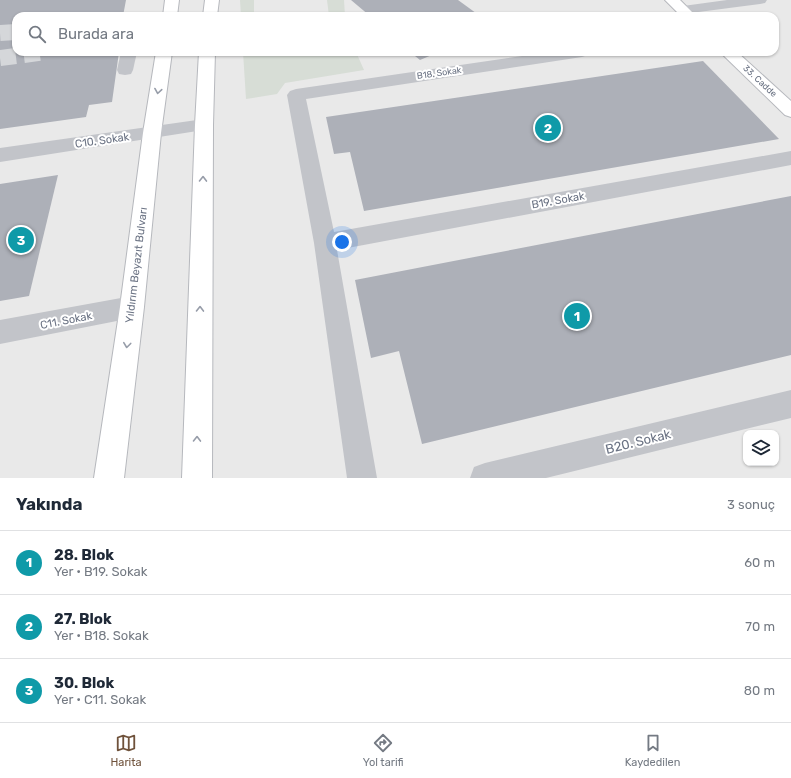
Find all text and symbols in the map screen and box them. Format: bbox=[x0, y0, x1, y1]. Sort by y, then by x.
search box bbox=[12, 12, 779, 56]
icon: search bbox=[26, 23, 48, 45]
text: Burada ara bbox=[58, 25, 134, 43]
street label: 33. Cadde bbox=[741, 63, 779, 99]
street label: B18. Sokak bbox=[416, 65, 462, 81]
one-way arrow bbox=[154, 87, 163, 94]
pin: 2 bbox=[535, 113, 561, 143]
street label: C10. Sokak bbox=[74, 130, 130, 151]
one-way arrow bbox=[198, 176, 207, 182]
street label: B19. Sokak bbox=[530, 189, 586, 212]
street label: Yıldırım Beyazıt Bulvarı bbox=[123, 206, 150, 324]
pin: 3 bbox=[8, 225, 34, 255]
your location bbox=[332, 232, 352, 252]
pin: 1 bbox=[564, 301, 590, 331]
one-way arrow bbox=[196, 306, 204, 312]
street label: C11. Sokak bbox=[39, 309, 94, 332]
one-way arrow bbox=[123, 342, 132, 348]
street label: B20. Sokak bbox=[604, 426, 673, 457]
map controls bbox=[743, 430, 779, 466]
button: layers bbox=[743, 430, 779, 466]
one-way arrow bbox=[193, 436, 202, 442]
text: Yakında bbox=[16, 494, 82, 514]
text: 3 sonuç bbox=[727, 497, 775, 512]
text: 28. Blok bbox=[54, 546, 114, 564]
text: 1 bbox=[26, 555, 32, 570]
text: 60 m bbox=[744, 555, 775, 570]
text: Yer · B19. Sokak bbox=[54, 564, 148, 579]
text: 27. Blok bbox=[54, 610, 112, 628]
text: 2 bbox=[25, 619, 33, 634]
text: 70 m bbox=[745, 619, 775, 634]
text: Yer · B18. Sokak bbox=[54, 628, 149, 643]
text: 30. Blok bbox=[54, 674, 114, 692]
text: 3 bbox=[25, 683, 33, 698]
text: 80 m bbox=[744, 683, 775, 698]
text: Yer · C11. Sokak bbox=[54, 692, 146, 707]
tab: Harita bbox=[111, 732, 142, 769]
tab: Yol tarifi bbox=[363, 732, 404, 769]
tab: Kaydedilen bbox=[625, 732, 680, 769]

